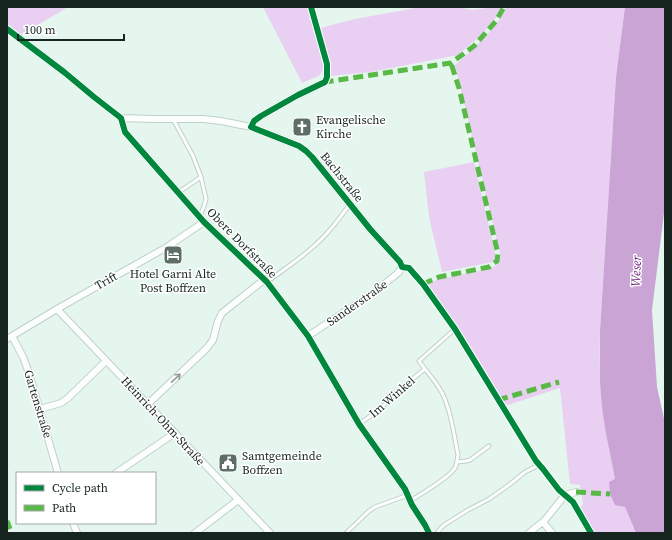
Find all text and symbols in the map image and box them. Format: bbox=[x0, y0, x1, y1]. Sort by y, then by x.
scale bar bbox=[18, 16, 124, 42]
text: 100 m bbox=[24, 22, 56, 38]
place label: Evangelische Kirche bbox=[316, 112, 386, 142]
church icon: Evangelische Kirche bbox=[291, 116, 313, 138]
street label: Bachstraße bbox=[317, 149, 367, 205]
street label: Obere Dorfstraße bbox=[203, 204, 281, 282]
hotel icon: Hotel Garni Alte Post Boffzen bbox=[162, 244, 184, 266]
water label: Weser bbox=[627, 254, 645, 287]
place label: Hotel Garni Alte Post Boffzen bbox=[130, 266, 216, 296]
street label: Trift bbox=[92, 268, 120, 294]
street label: Sanderstraße bbox=[323, 276, 391, 330]
street label: Gartenstraße bbox=[20, 368, 56, 440]
street label: Im Winkel bbox=[366, 372, 419, 421]
street label: Heinrich-Ohm-Straße bbox=[118, 373, 208, 469]
one-way arrow bbox=[171, 373, 181, 382]
place label: Samtgemeinde Boffzen bbox=[242, 448, 322, 478]
public building icon: Samtgemeinde Boffzen bbox=[217, 452, 239, 474]
legend bbox=[16, 472, 156, 524]
text: Cycle path bbox=[52, 480, 108, 496]
text: Path bbox=[52, 500, 76, 516]

